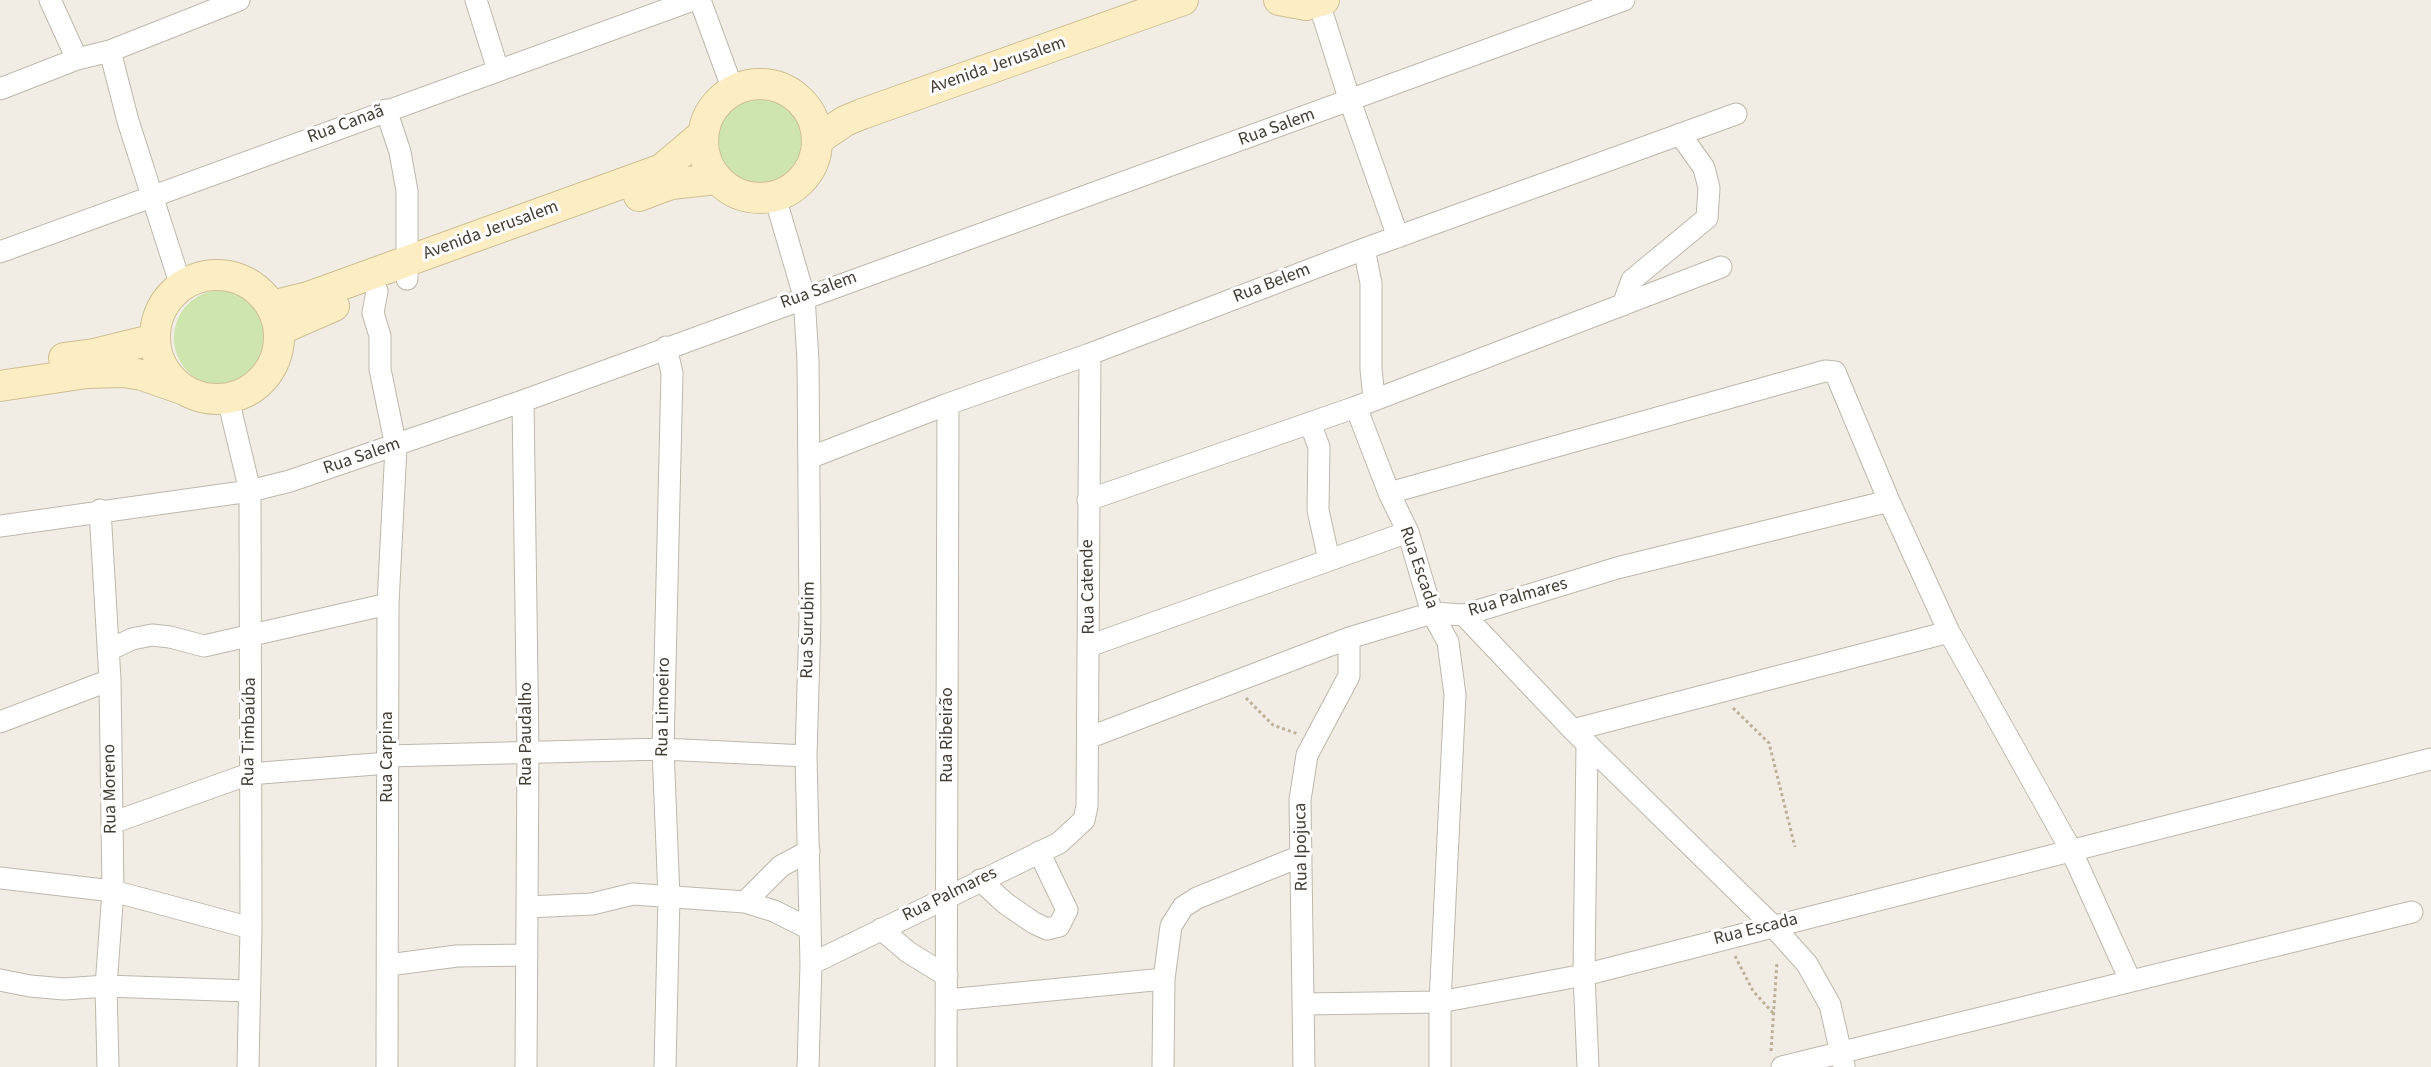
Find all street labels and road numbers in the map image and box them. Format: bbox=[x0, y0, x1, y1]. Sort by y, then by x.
street label: Avenida Jerusalem bbox=[927, 33, 1069, 99]
street label: Rua Canaã bbox=[305, 101, 387, 149]
street label: Rua Salem bbox=[1236, 104, 1318, 152]
street label: Avenida Jerusalem bbox=[420, 196, 562, 266]
street label: Rua Belem bbox=[1230, 259, 1314, 309]
street label: Rua Salem bbox=[778, 267, 860, 315]
street label: Rua Salem bbox=[321, 434, 403, 480]
street label: Rua Escada bbox=[1394, 524, 1442, 612]
street label: Rua Catende bbox=[1077, 539, 1101, 635]
street label: Rua Palmares bbox=[1466, 574, 1570, 622]
street label: Rua Surubim bbox=[797, 581, 821, 679]
street label: Rua Limoeiro bbox=[652, 657, 676, 757]
street label: Rua Timbaúba bbox=[238, 677, 262, 787]
street label: Rua Paudalho bbox=[516, 682, 538, 786]
street label: Rua Ribeirão bbox=[937, 687, 959, 783]
street label: Rua Carpina bbox=[377, 711, 399, 803]
street label: Rua Moreno bbox=[99, 744, 123, 834]
street label: Rua Ipojuca bbox=[1290, 803, 1314, 891]
street label: Rua Palmares bbox=[899, 863, 1001, 927]
street label: Rua Escada bbox=[1712, 909, 1800, 951]

